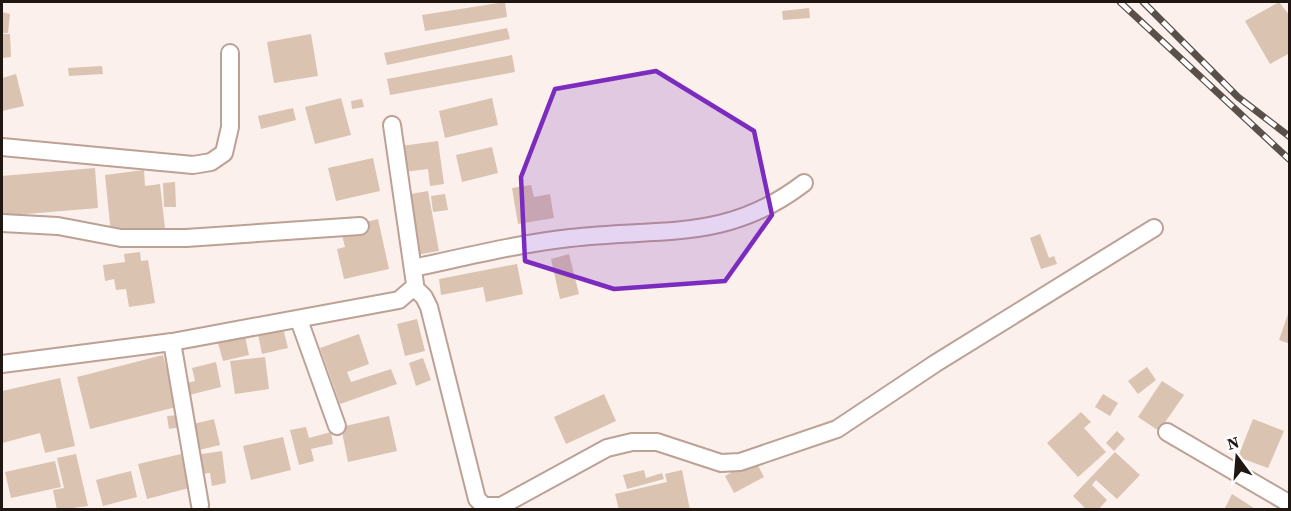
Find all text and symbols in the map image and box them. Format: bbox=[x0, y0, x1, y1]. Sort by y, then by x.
north arrow bbox=[1207, 427, 1267, 487]
text: N bbox=[1224, 430, 1242, 455]

